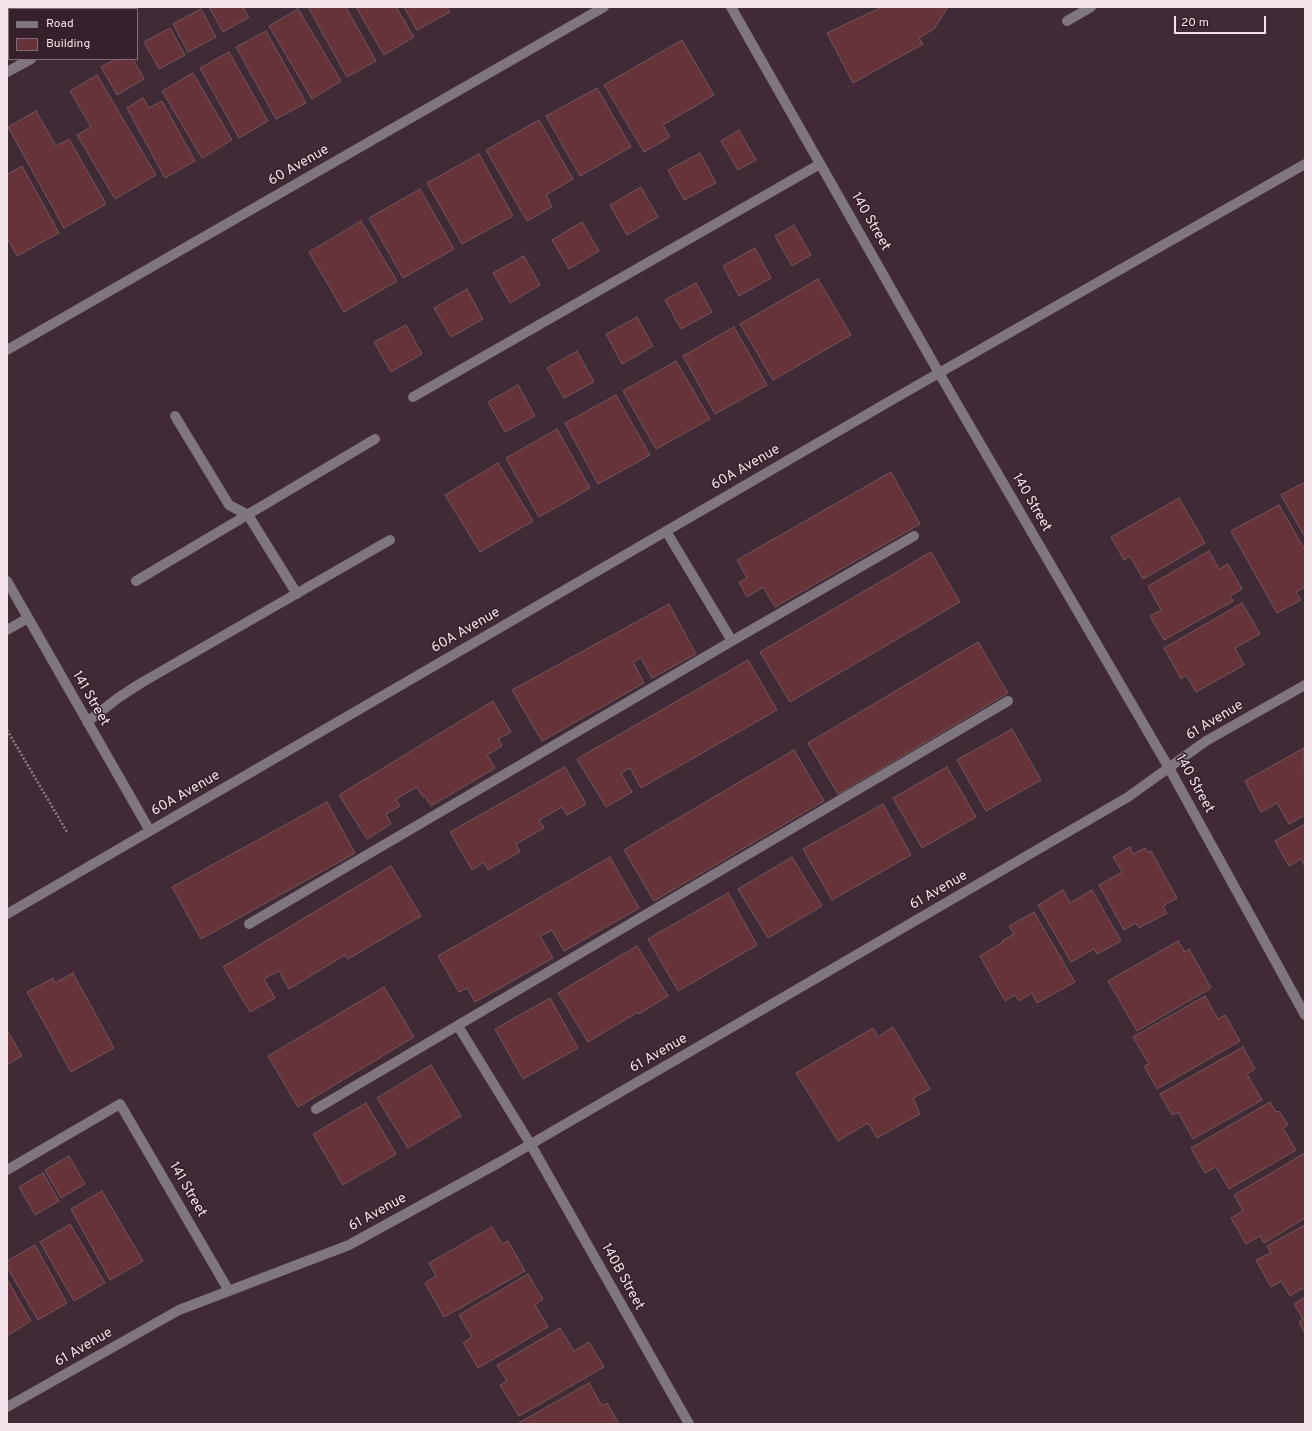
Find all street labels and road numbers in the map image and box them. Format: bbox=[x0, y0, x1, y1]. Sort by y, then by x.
street label: 60 Avenue bbox=[266, 142, 332, 190]
street label: 140 Street bbox=[847, 190, 893, 254]
street label: 60A Avenue bbox=[709, 442, 783, 494]
street label: 140 Street bbox=[1008, 471, 1054, 535]
street label: 60A Avenue bbox=[429, 605, 503, 657]
street label: 141 Street bbox=[68, 669, 112, 729]
street label: 61 Avenue bbox=[1183, 697, 1247, 745]
street label: 140 Street bbox=[1171, 752, 1217, 816]
street label: 60A Avenue bbox=[149, 768, 223, 820]
street label: 61 Avenue bbox=[907, 868, 971, 914]
street label: 61 Avenue bbox=[627, 1031, 691, 1077]
street label: 141 Street bbox=[165, 1160, 209, 1220]
street label: 61 Avenue bbox=[346, 1190, 410, 1236]
street label: 140B Street bbox=[597, 1241, 647, 1313]
street label: 61 Avenue bbox=[52, 1325, 116, 1371]

